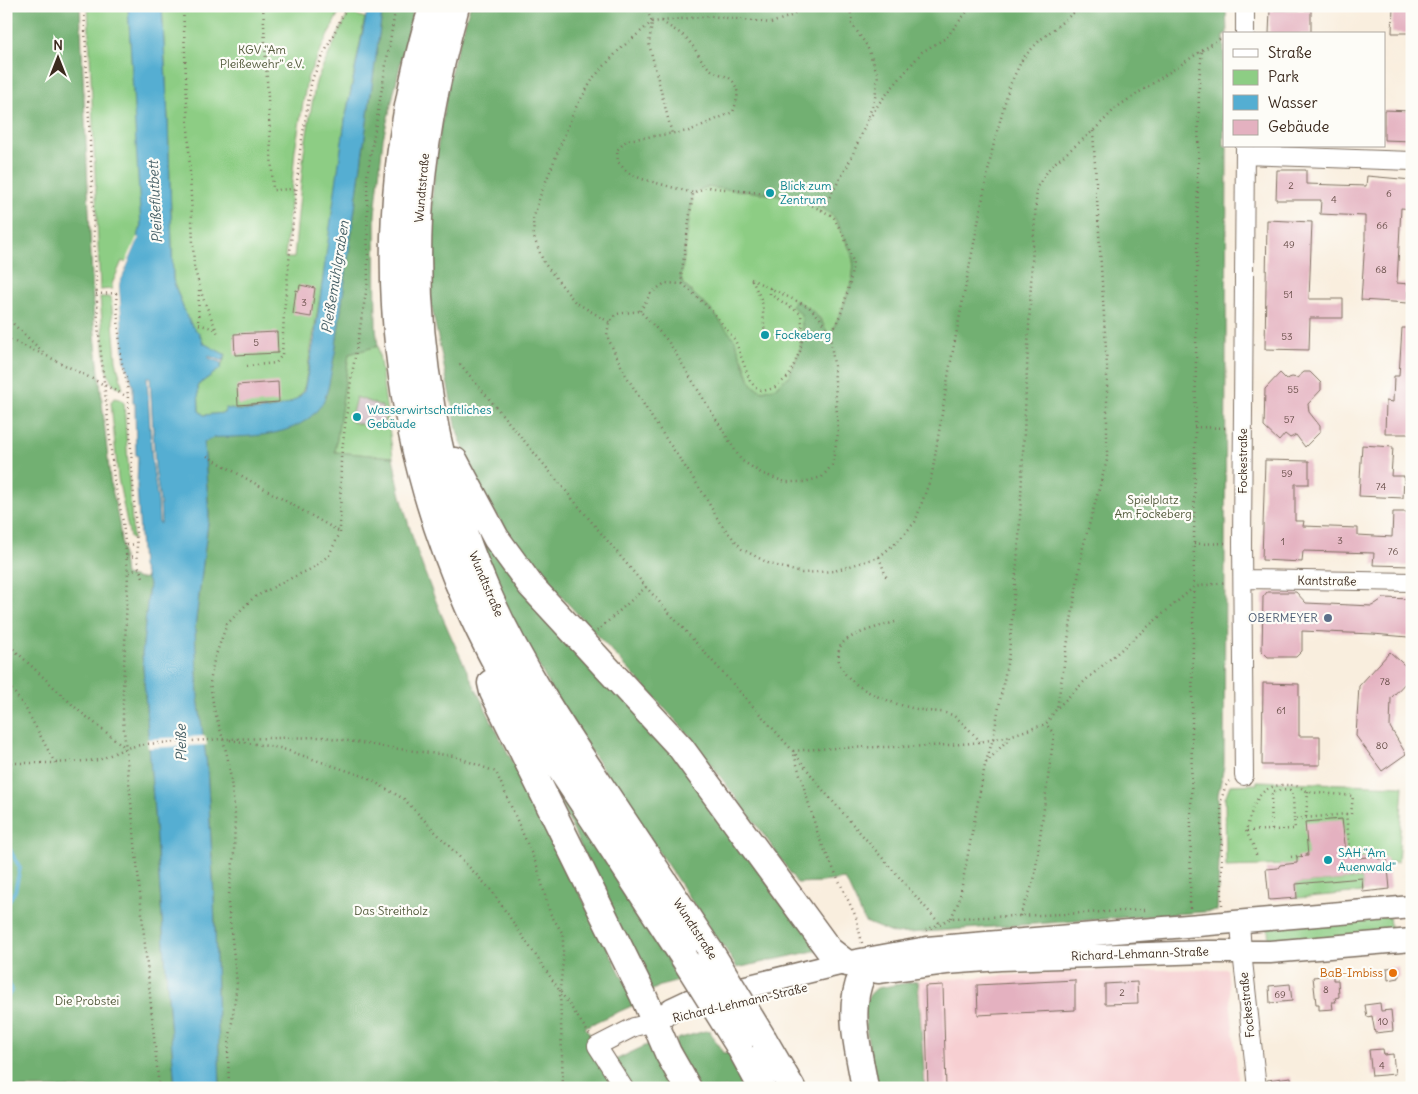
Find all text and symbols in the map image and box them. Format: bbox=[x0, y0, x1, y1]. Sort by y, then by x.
north arrow bbox=[32, 32, 82, 82]
legend bbox=[1223, 32, 1386, 148]
text: N bbox=[53, 36, 63, 54]
park label: KGV "Am Pleißewehr" e.V. bbox=[220, 42, 304, 71]
text: Straße bbox=[1268, 43, 1312, 62]
text: Park bbox=[1268, 67, 1299, 86]
text: Wasser bbox=[1268, 93, 1318, 112]
text: Gebäude bbox=[1268, 117, 1329, 136]
street label: Wundtstraße bbox=[411, 153, 432, 223]
water label: Pleißeflutbett bbox=[144, 158, 166, 244]
place label: Blick zum Zentrum bbox=[780, 178, 832, 207]
house number: 2 bbox=[1288, 179, 1294, 192]
marker: Blick zum Zentrum bbox=[764, 187, 776, 199]
house number: 6 bbox=[1386, 187, 1392, 200]
house number: 4 bbox=[1331, 193, 1337, 206]
water label: Pleißemühlgraben bbox=[317, 219, 353, 335]
house number: 66 bbox=[1376, 219, 1388, 232]
house number: 49 bbox=[1283, 238, 1295, 251]
house number: 68 bbox=[1375, 263, 1387, 276]
house number: 51 bbox=[1283, 288, 1293, 301]
house number: 3 bbox=[301, 296, 307, 309]
place label: Fockeberg bbox=[775, 327, 831, 342]
marker: Fockeberg bbox=[759, 329, 771, 341]
house number: 53 bbox=[1281, 330, 1293, 343]
house number: 5 bbox=[253, 336, 259, 349]
house number: 55 bbox=[1287, 383, 1299, 396]
place label: Wasserwirtschaftliches Gebäude bbox=[367, 402, 491, 431]
marker: Wasserwirtschaftliches Gebäude bbox=[351, 411, 363, 423]
house number: 57 bbox=[1284, 413, 1294, 426]
street label: Fockestraße bbox=[1235, 428, 1250, 494]
house number: 59 bbox=[1281, 467, 1293, 480]
house number: 74 bbox=[1376, 480, 1386, 493]
park label: Spielplatz Am Fockeberg bbox=[1114, 492, 1192, 521]
house number: 3 bbox=[1337, 534, 1343, 547]
house number: 1 bbox=[1281, 535, 1285, 548]
house number: 76 bbox=[1388, 545, 1398, 558]
street label: Wundtstraße bbox=[466, 549, 507, 619]
street label: Kantstraße bbox=[1297, 572, 1357, 589]
place label: OBERMEYER bbox=[1248, 610, 1318, 625]
marker: OBERMEYER bbox=[1322, 612, 1334, 624]
house number: 78 bbox=[1380, 675, 1391, 688]
house number: 61 bbox=[1276, 704, 1286, 717]
water label: Pleiße bbox=[172, 723, 190, 762]
house number: 80 bbox=[1376, 739, 1388, 752]
place label: SAH "Am Auenwald" bbox=[1338, 845, 1396, 874]
marker: SAH "Am Auenwald" bbox=[1322, 854, 1334, 866]
street label: Wundtstraße bbox=[670, 895, 721, 962]
park label: Das Streitholz bbox=[354, 903, 428, 918]
street label: Richard-Lehmann-Straße bbox=[1071, 944, 1209, 963]
place label: BaB-Imbiss bbox=[1320, 965, 1383, 980]
marker: BaB-Imbiss bbox=[1387, 967, 1399, 979]
street label: Fockestraße bbox=[1236, 972, 1257, 1039]
street label: Richard-Lehmann-Straße bbox=[671, 980, 809, 1025]
house number: 8 bbox=[1323, 983, 1329, 996]
house number: 2 bbox=[1119, 986, 1125, 999]
house number: 69 bbox=[1274, 988, 1286, 1001]
park label: Die Probstei bbox=[55, 993, 119, 1008]
house number: 10 bbox=[1378, 1015, 1388, 1028]
house number: 4 bbox=[1379, 1059, 1385, 1072]

